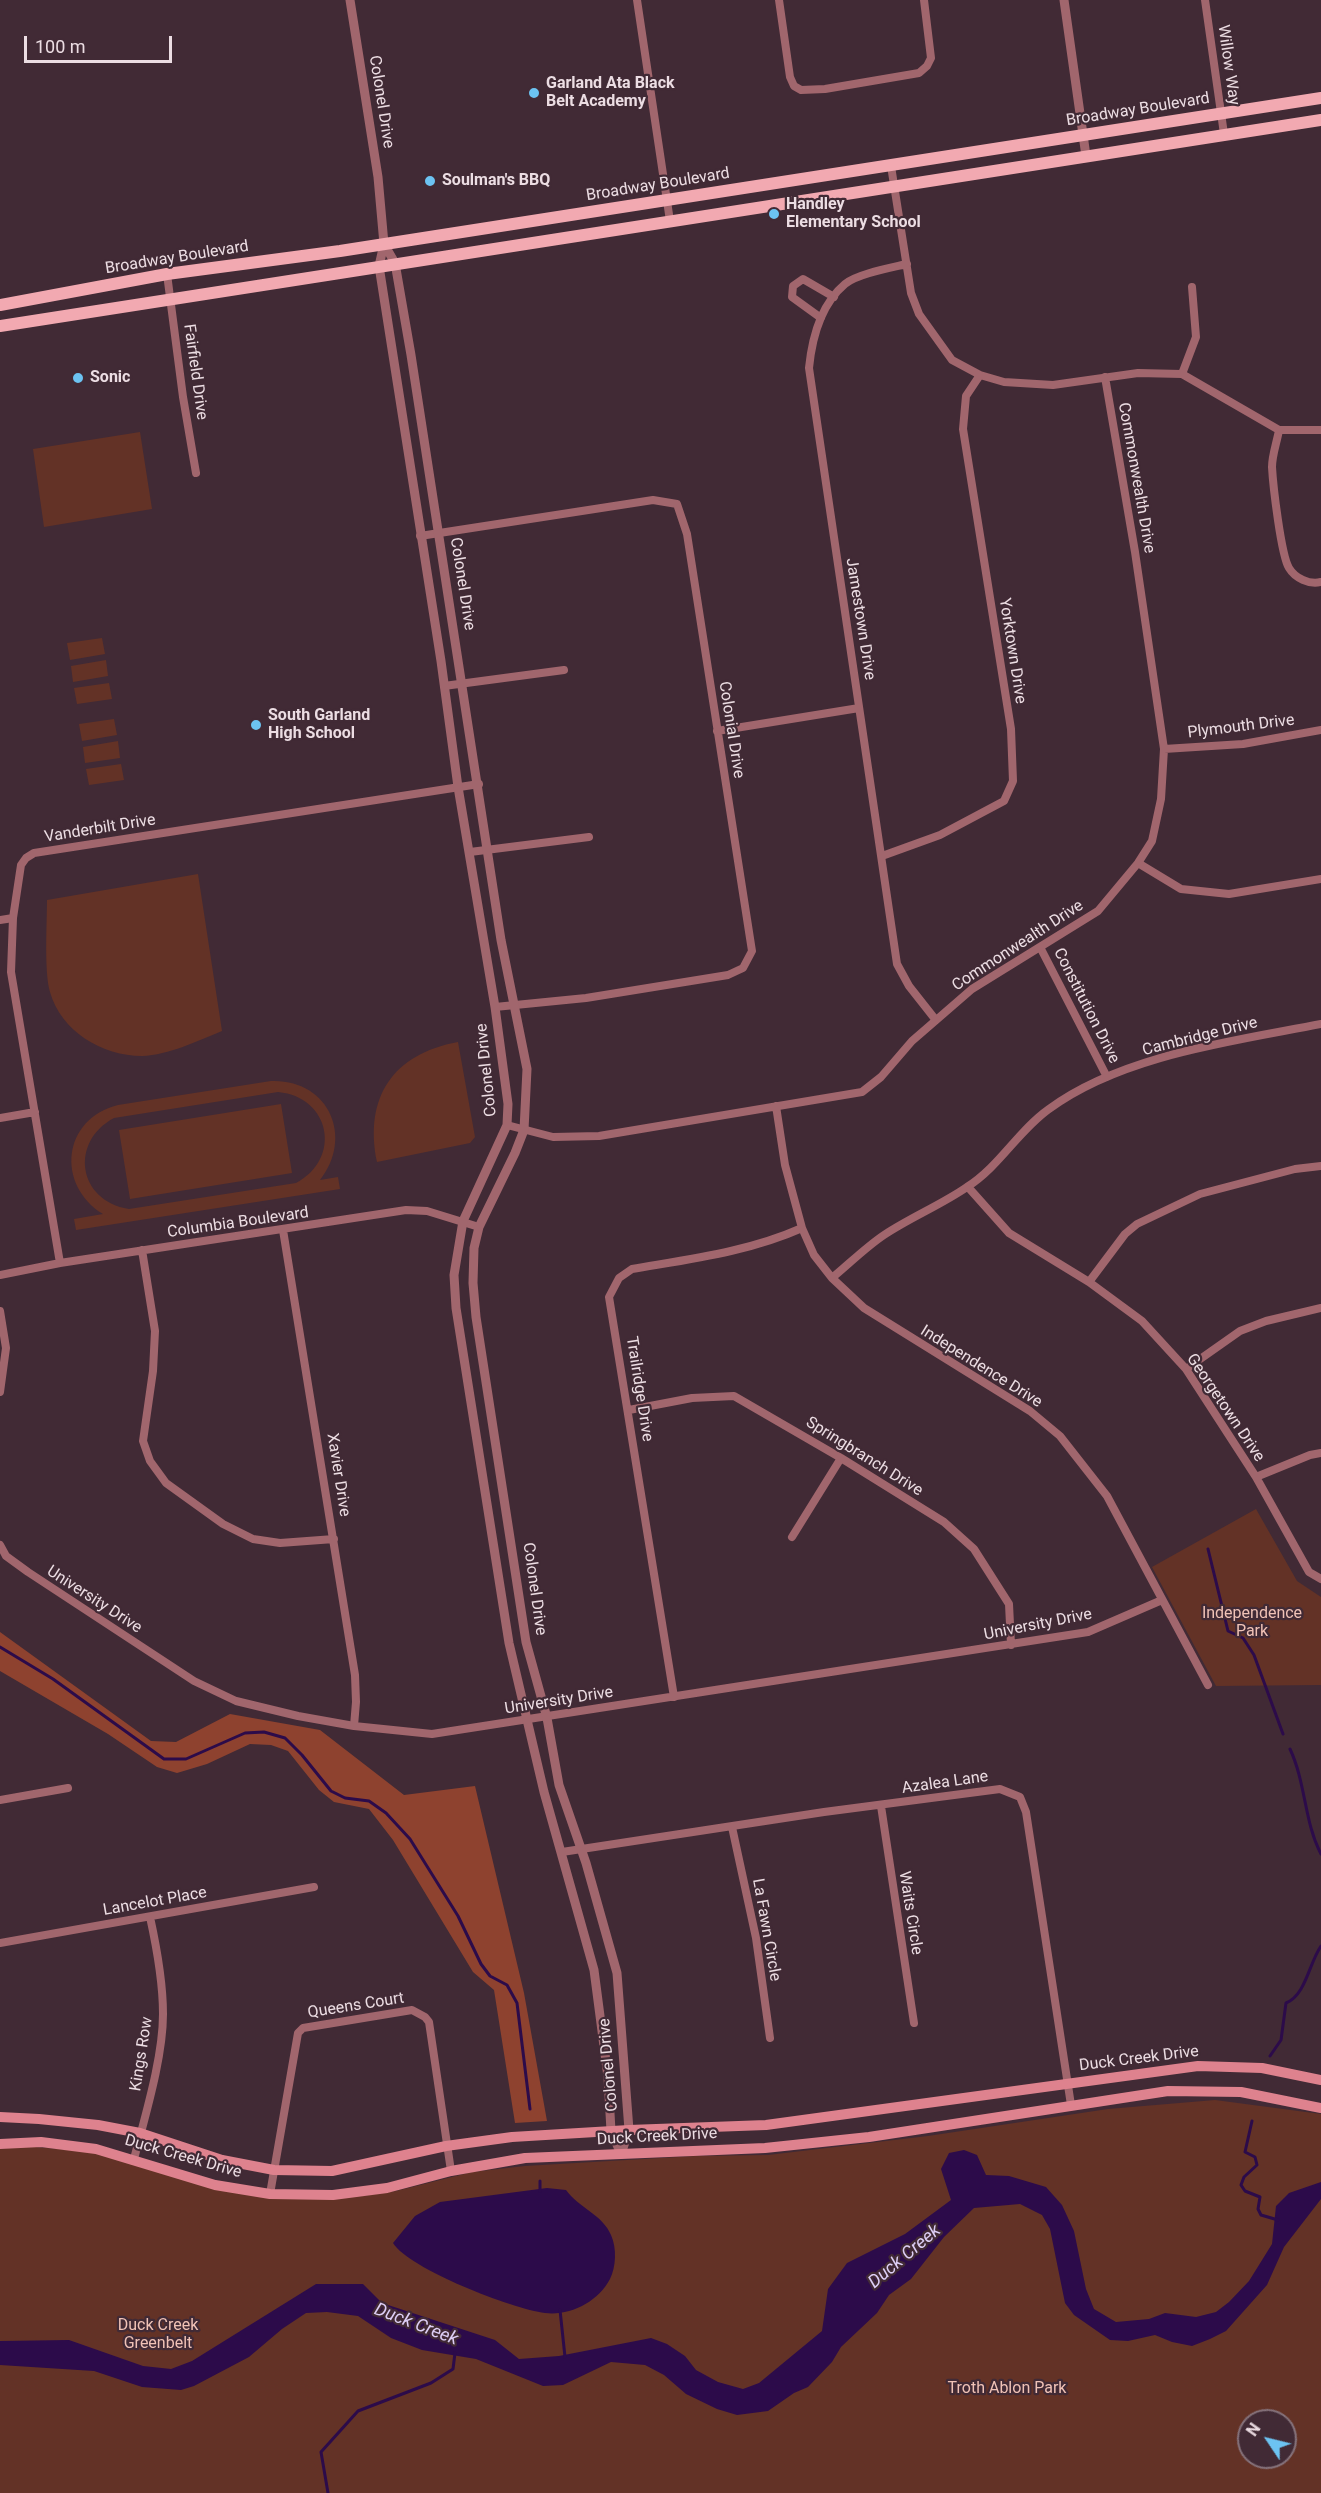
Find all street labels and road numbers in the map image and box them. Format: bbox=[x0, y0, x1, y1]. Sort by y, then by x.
street label: Willow Way bbox=[1213, 24, 1243, 106]
street label: Colonel Drive bbox=[364, 54, 398, 150]
street label: Broadway Boulevard bbox=[1065, 89, 1211, 131]
street label: Broadway Boulevard bbox=[585, 164, 731, 206]
street label: Broadway Boulevard bbox=[104, 237, 250, 279]
street label: Fairfield Drive bbox=[179, 323, 211, 421]
street label: Commonwealth Drive bbox=[1113, 401, 1159, 555]
street label: Colonel Drive bbox=[445, 536, 479, 632]
street label: Jamestown Drive bbox=[841, 557, 879, 681]
street label: Yorktown Drive bbox=[994, 597, 1030, 705]
street label: Colonial Drive bbox=[714, 680, 748, 780]
street label: Plymouth Drive bbox=[1186, 711, 1296, 743]
street label: Vanderbilt Drive bbox=[43, 811, 157, 847]
street label: Commonwealth Drive bbox=[949, 896, 1087, 996]
street label: Constitution Drive bbox=[1049, 945, 1123, 1067]
street label: Cambridge Drive bbox=[1141, 1013, 1259, 1061]
street label: Colonel Drive bbox=[473, 1022, 501, 1118]
street label: Columbia Boulevard bbox=[166, 1204, 310, 1242]
street label: Independence Drive bbox=[916, 1322, 1046, 1412]
street label: Trailridge Drive bbox=[621, 1335, 657, 1443]
street label: Georgetown Drive bbox=[1182, 1350, 1268, 1466]
street label: Springbranch Drive bbox=[802, 1413, 926, 1501]
street label: Xavier Drive bbox=[322, 1432, 354, 1518]
street label: Colonel Drive bbox=[518, 1541, 550, 1637]
street label: University Drive bbox=[43, 1562, 145, 1638]
street label: University Drive bbox=[982, 1605, 1094, 1645]
street label: University Drive bbox=[503, 1683, 615, 1719]
street label: Azalea Lane bbox=[901, 1767, 989, 1799]
street label: Waits Circle bbox=[894, 1870, 926, 1956]
street label: La Fawn Circle bbox=[748, 1877, 784, 1983]
street label: Lancelot Place bbox=[102, 1883, 208, 1921]
street label: Queens Court bbox=[306, 1989, 406, 2023]
street label: Kings Row bbox=[127, 2015, 157, 2093]
street label: Colonel Drive bbox=[595, 2018, 623, 2112]
street label: Duck Creek Drive bbox=[1078, 2042, 1200, 2076]
street label: Duck Creek Drive bbox=[596, 2124, 718, 2150]
street label: Duck Creek Drive bbox=[122, 2131, 244, 2183]

